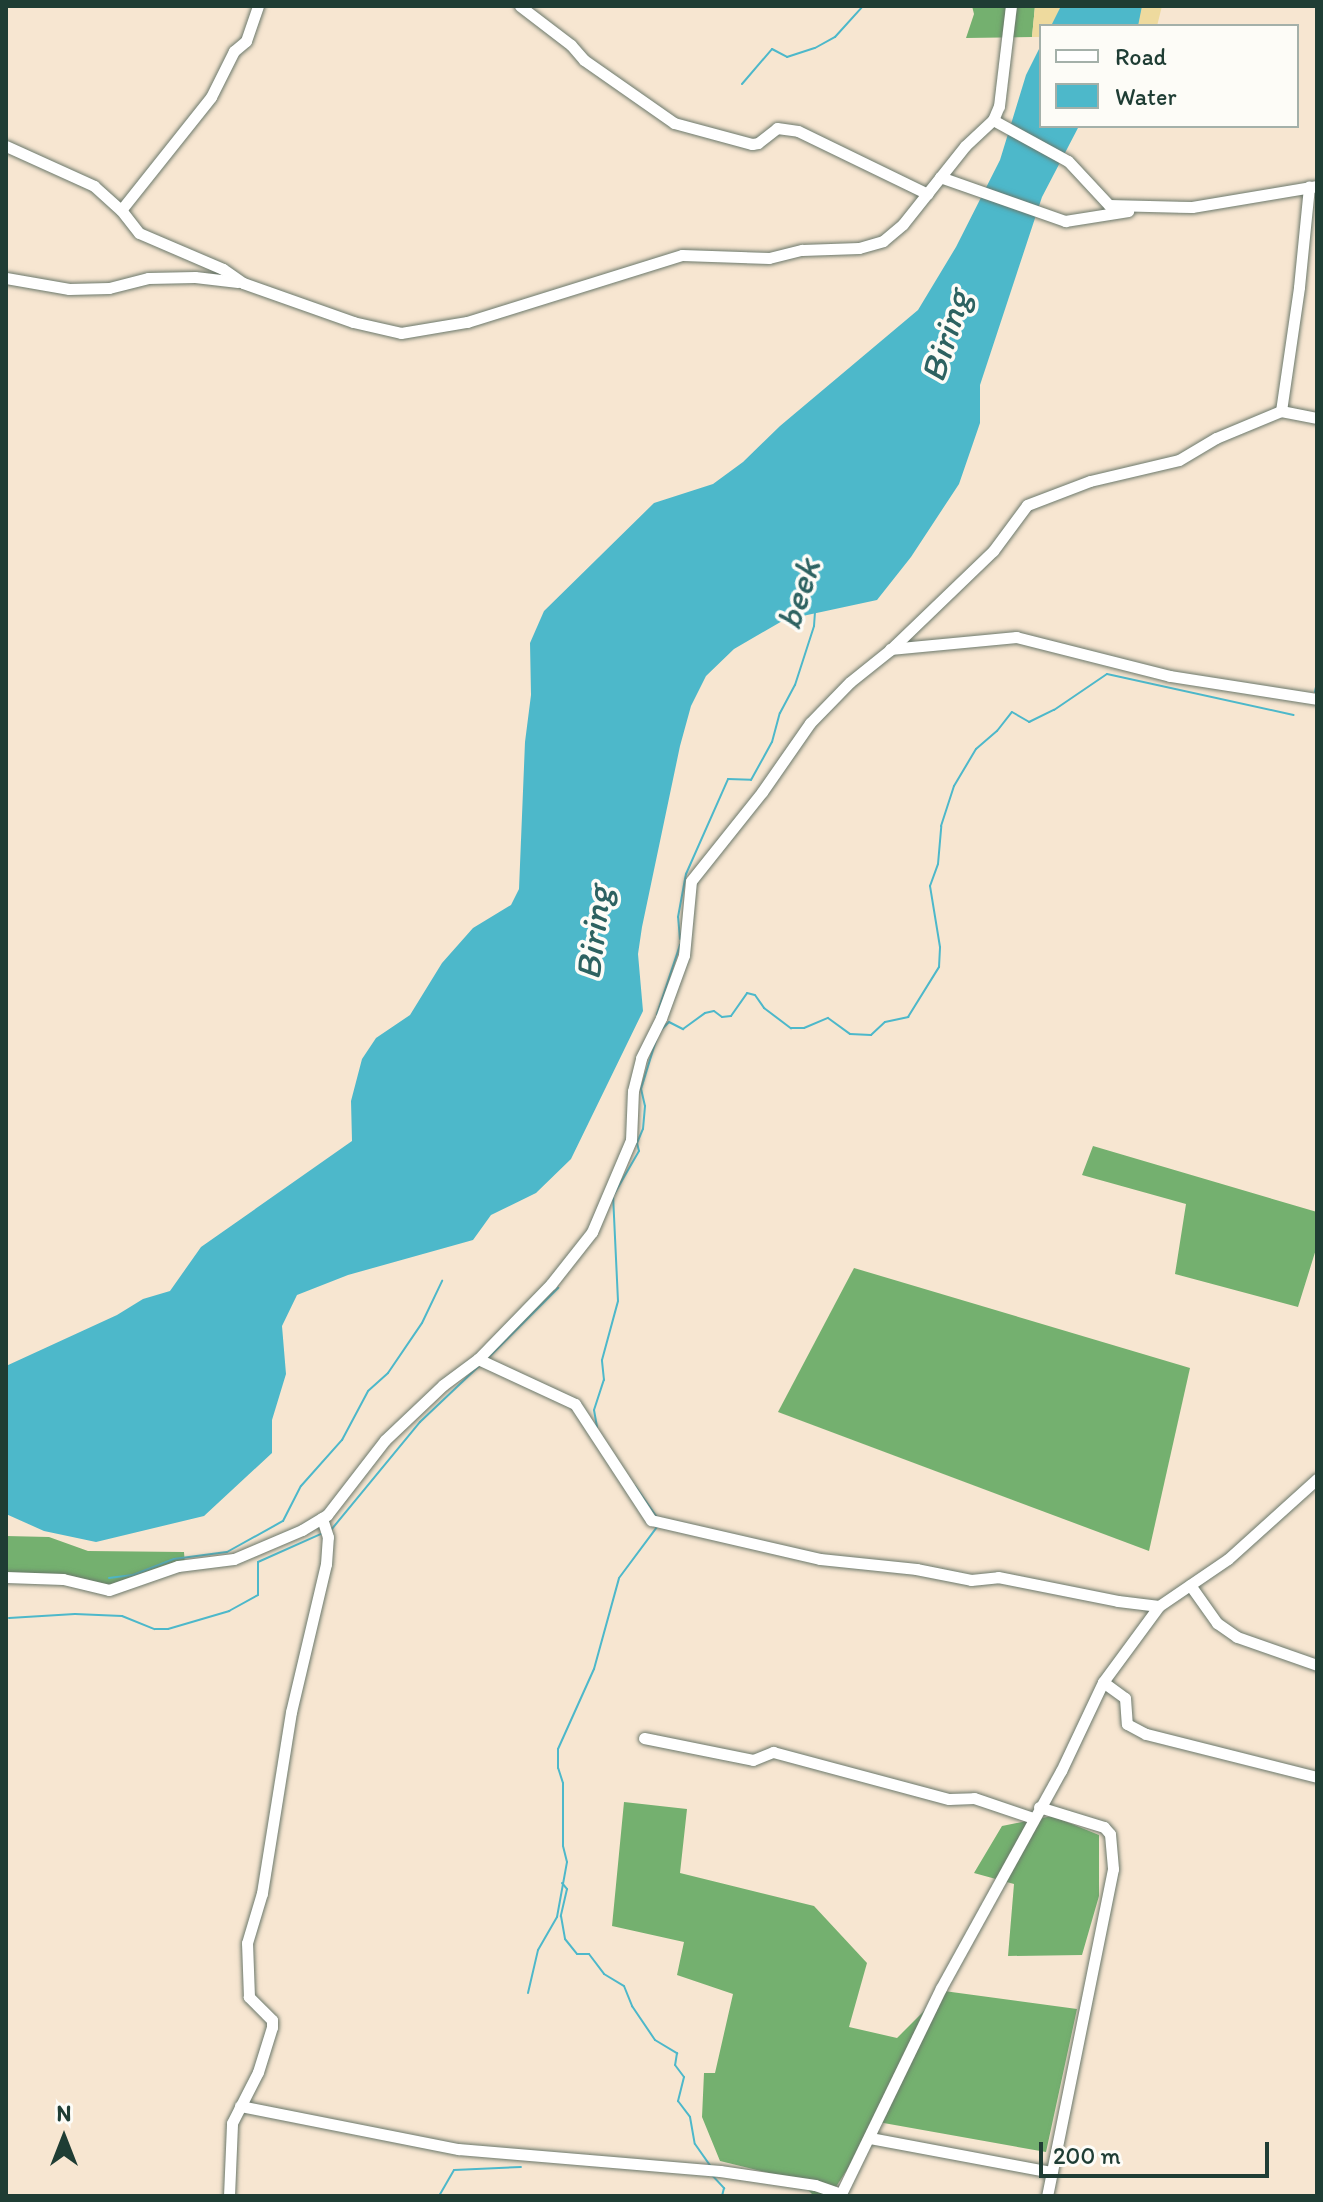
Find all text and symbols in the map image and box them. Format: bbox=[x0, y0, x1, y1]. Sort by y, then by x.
legend bbox=[1039, 24, 1299, 128]
text: Road bbox=[1115, 42, 1167, 71]
text: Water bbox=[1115, 82, 1177, 111]
water label: Biring bbox=[911, 285, 979, 387]
water label: beek bbox=[766, 553, 830, 635]
water label: Biring bbox=[566, 884, 620, 982]
north arrow bbox=[24, 2098, 104, 2178]
text: N bbox=[57, 2100, 71, 2127]
scale bar bbox=[1043, 2126, 1273, 2176]
text: 200 m bbox=[1053, 2141, 1121, 2170]

